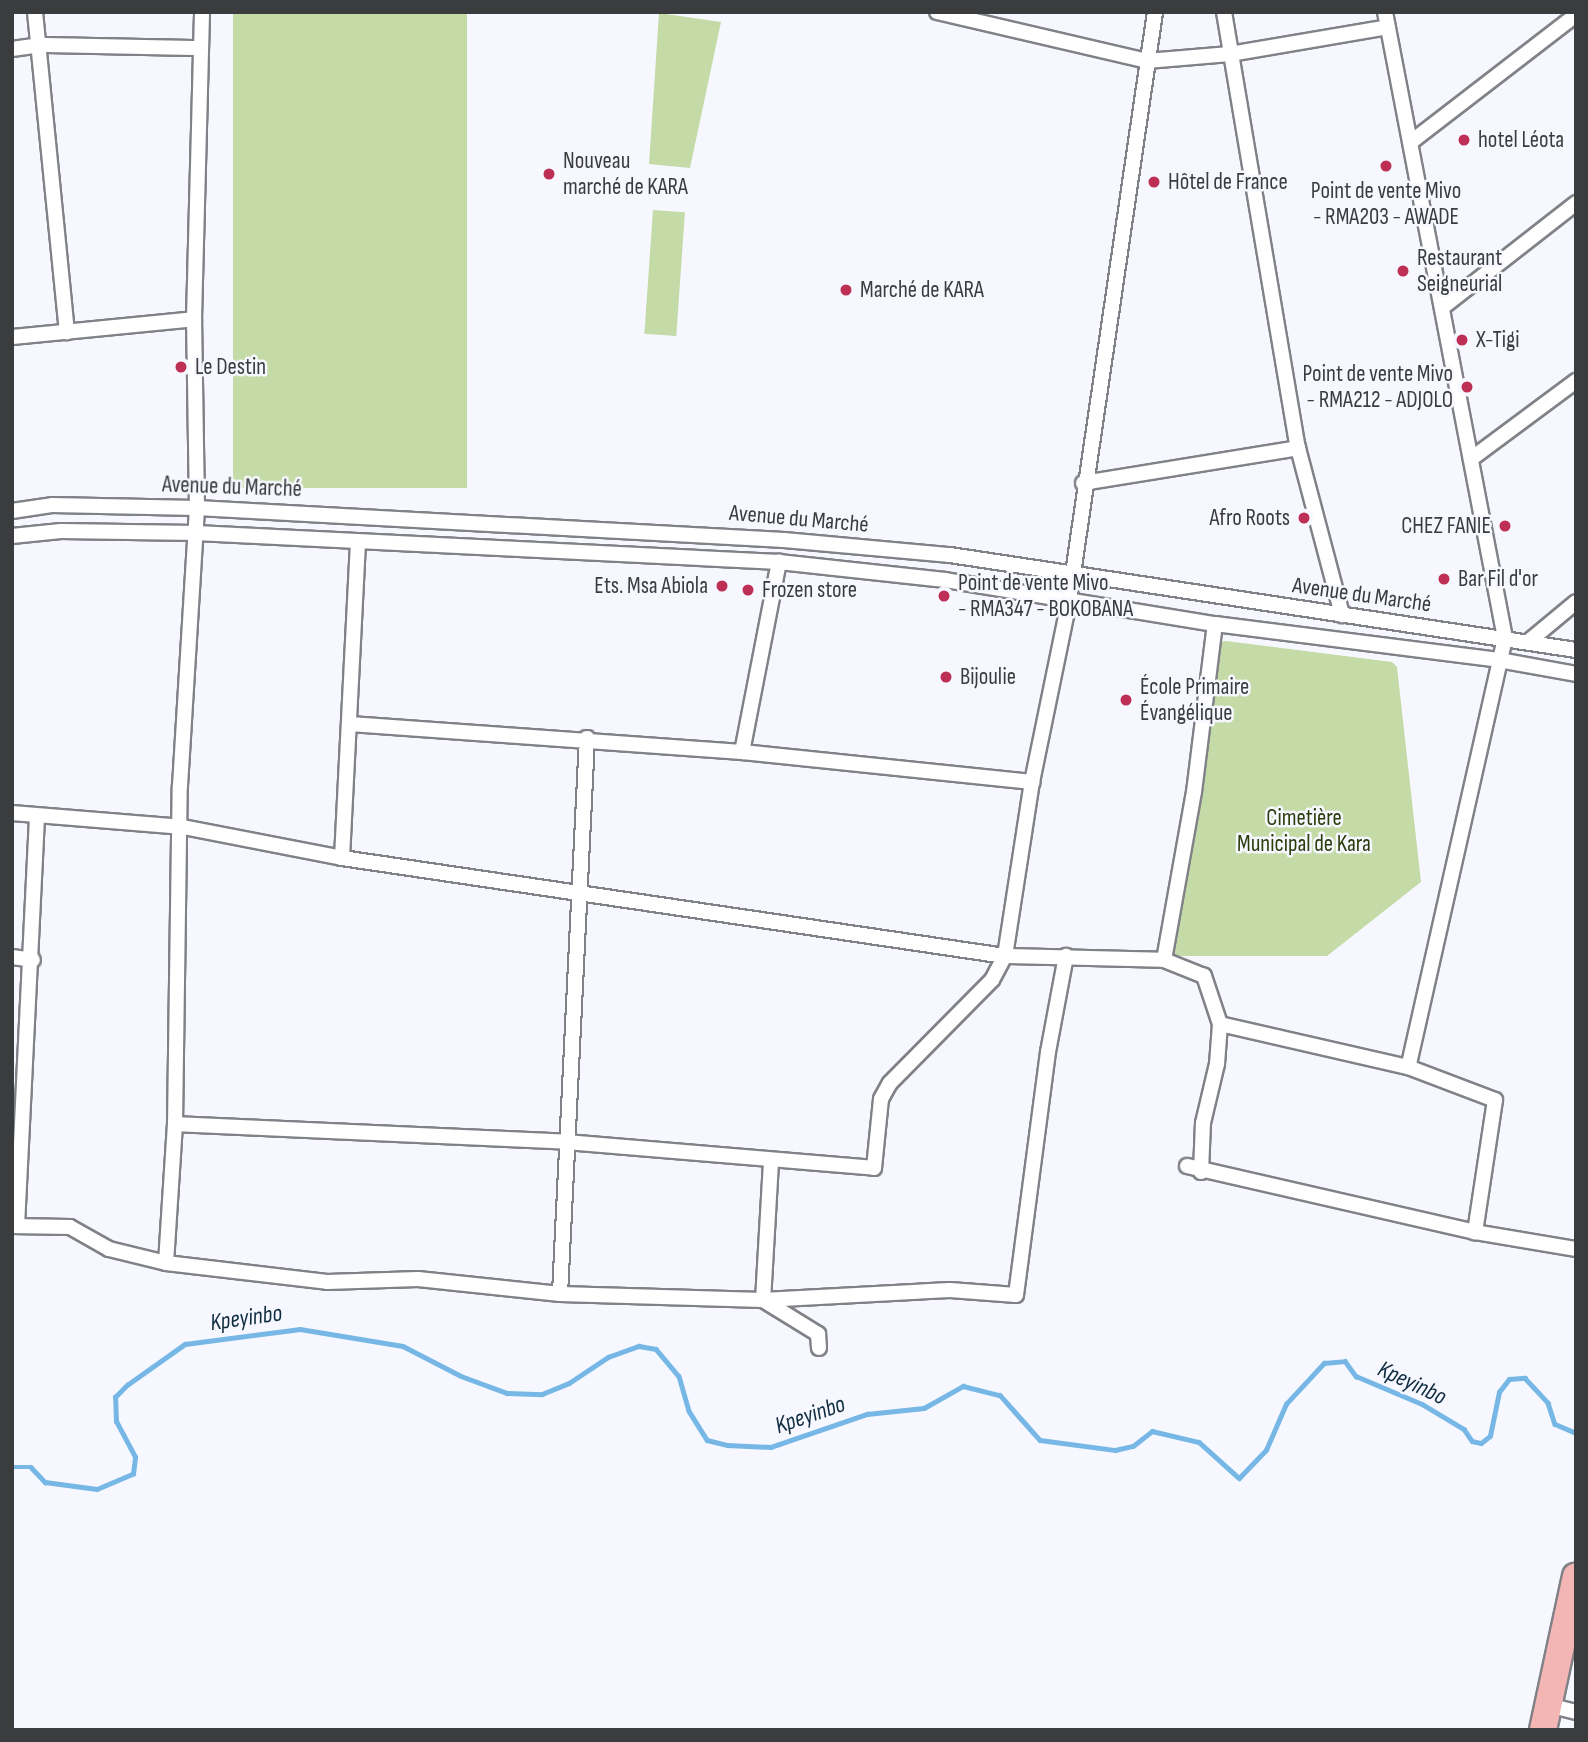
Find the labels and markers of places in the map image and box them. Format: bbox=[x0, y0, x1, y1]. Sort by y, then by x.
place label: hotel Léota bbox=[1478, 126, 1564, 154]
marker: hotel Léota bbox=[1456, 132, 1472, 148]
place label: Nouveau marché de KARA bbox=[563, 147, 688, 201]
marker: Point de vente Mivo - RMA203 - AWADE bbox=[1378, 158, 1394, 174]
marker: Nouveau marché de KARA bbox=[541, 166, 557, 182]
place label: Hôtel de France bbox=[1168, 168, 1288, 196]
marker: Hôtel de France bbox=[1146, 174, 1162, 190]
place label: Point de vente Mivo - RMA203 - AWADE bbox=[1311, 177, 1461, 231]
place label: Restaurant Seigneurial bbox=[1417, 244, 1502, 298]
marker: Restaurant Seigneurial bbox=[1395, 263, 1411, 279]
place label: Marché de KARA bbox=[860, 276, 984, 304]
marker: Marché de KARA bbox=[838, 282, 854, 298]
place label: X-Tigi bbox=[1476, 326, 1519, 354]
marker: X-Tigi bbox=[1454, 332, 1470, 348]
place label: Le Destin bbox=[195, 353, 266, 381]
marker: Le Destin bbox=[173, 359, 189, 375]
place label: Point de vente Mivo - RMA212 - ADJOLO bbox=[1302, 360, 1453, 414]
marker: Point de vente Mivo - RMA212 - ADJOLO bbox=[1459, 379, 1475, 395]
place label: Afro Roots bbox=[1209, 504, 1290, 532]
marker: Afro Roots bbox=[1296, 510, 1312, 526]
place label: CHEZ FANIE bbox=[1401, 512, 1491, 540]
marker: CHEZ FANIE bbox=[1497, 518, 1513, 534]
place label: Bar Fil d'or bbox=[1458, 565, 1538, 593]
place label: Point de vente Mivo - RMA347 - BOKOBANA bbox=[958, 569, 1133, 623]
marker: Bar Fil d'or bbox=[1436, 571, 1452, 587]
place label: Ets. Msa Abiola bbox=[594, 572, 708, 600]
place label: Frozen store bbox=[762, 576, 857, 604]
marker: Ets. Msa Abiola bbox=[714, 578, 730, 594]
marker: Frozen store bbox=[740, 582, 756, 598]
marker: Point de vente Mivo - RMA347 - BOKOBANA bbox=[936, 588, 952, 604]
place label: Bijoulie bbox=[960, 663, 1016, 691]
marker: Bijoulie bbox=[938, 669, 954, 685]
place label: École Primaire Évangélique bbox=[1140, 673, 1249, 727]
marker: École Primaire Évangélique bbox=[1118, 692, 1134, 708]

